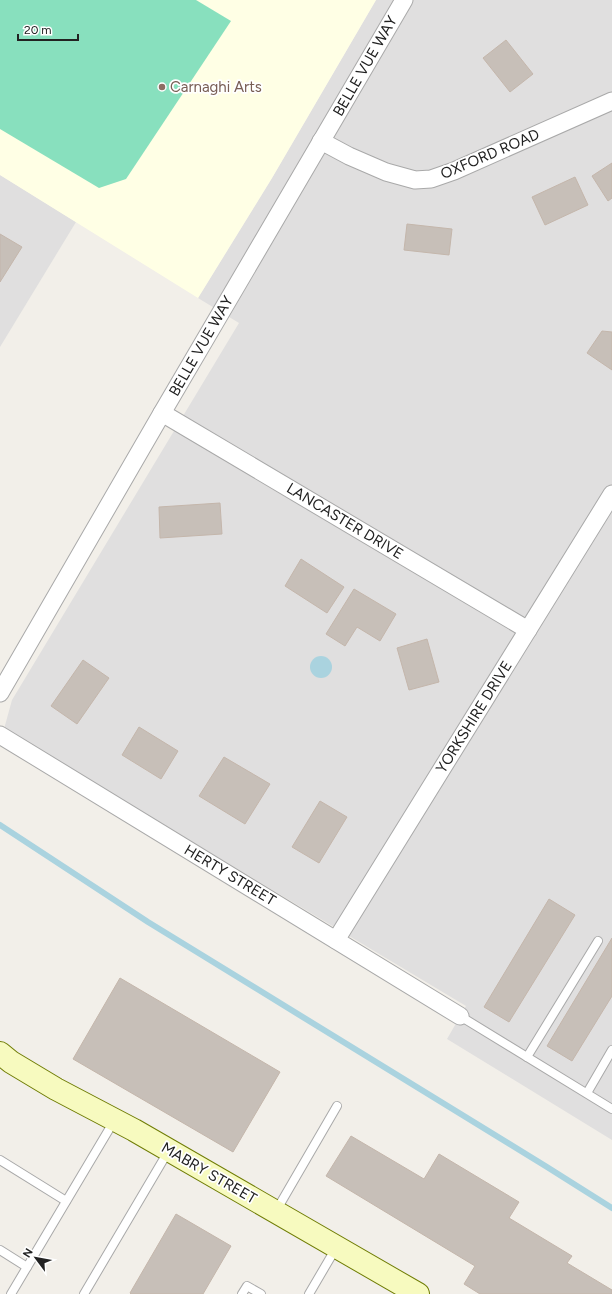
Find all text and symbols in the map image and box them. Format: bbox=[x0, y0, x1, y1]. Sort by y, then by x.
street label: BELLE VUE WAY bbox=[329, 13, 401, 119]
scale bar bbox=[18, 16, 78, 42]
text: 20 m bbox=[24, 23, 52, 37]
place label: Carnaghi Arts bbox=[170, 78, 262, 96]
marker: Carnaghi Arts bbox=[157, 82, 167, 92]
street label: OXFORD ROAD bbox=[438, 125, 542, 183]
street label: BELLE VUE WAY bbox=[165, 293, 237, 399]
street label: LANCASTER DRIVE bbox=[283, 479, 407, 563]
street label: YORKSHIRE DRIVE bbox=[432, 658, 516, 776]
street label: HERTY STREET bbox=[181, 841, 280, 910]
street label: MABRY STREET bbox=[158, 1138, 260, 1208]
north arrow bbox=[16, 1238, 56, 1278]
text: N bbox=[20, 1246, 36, 1260]

